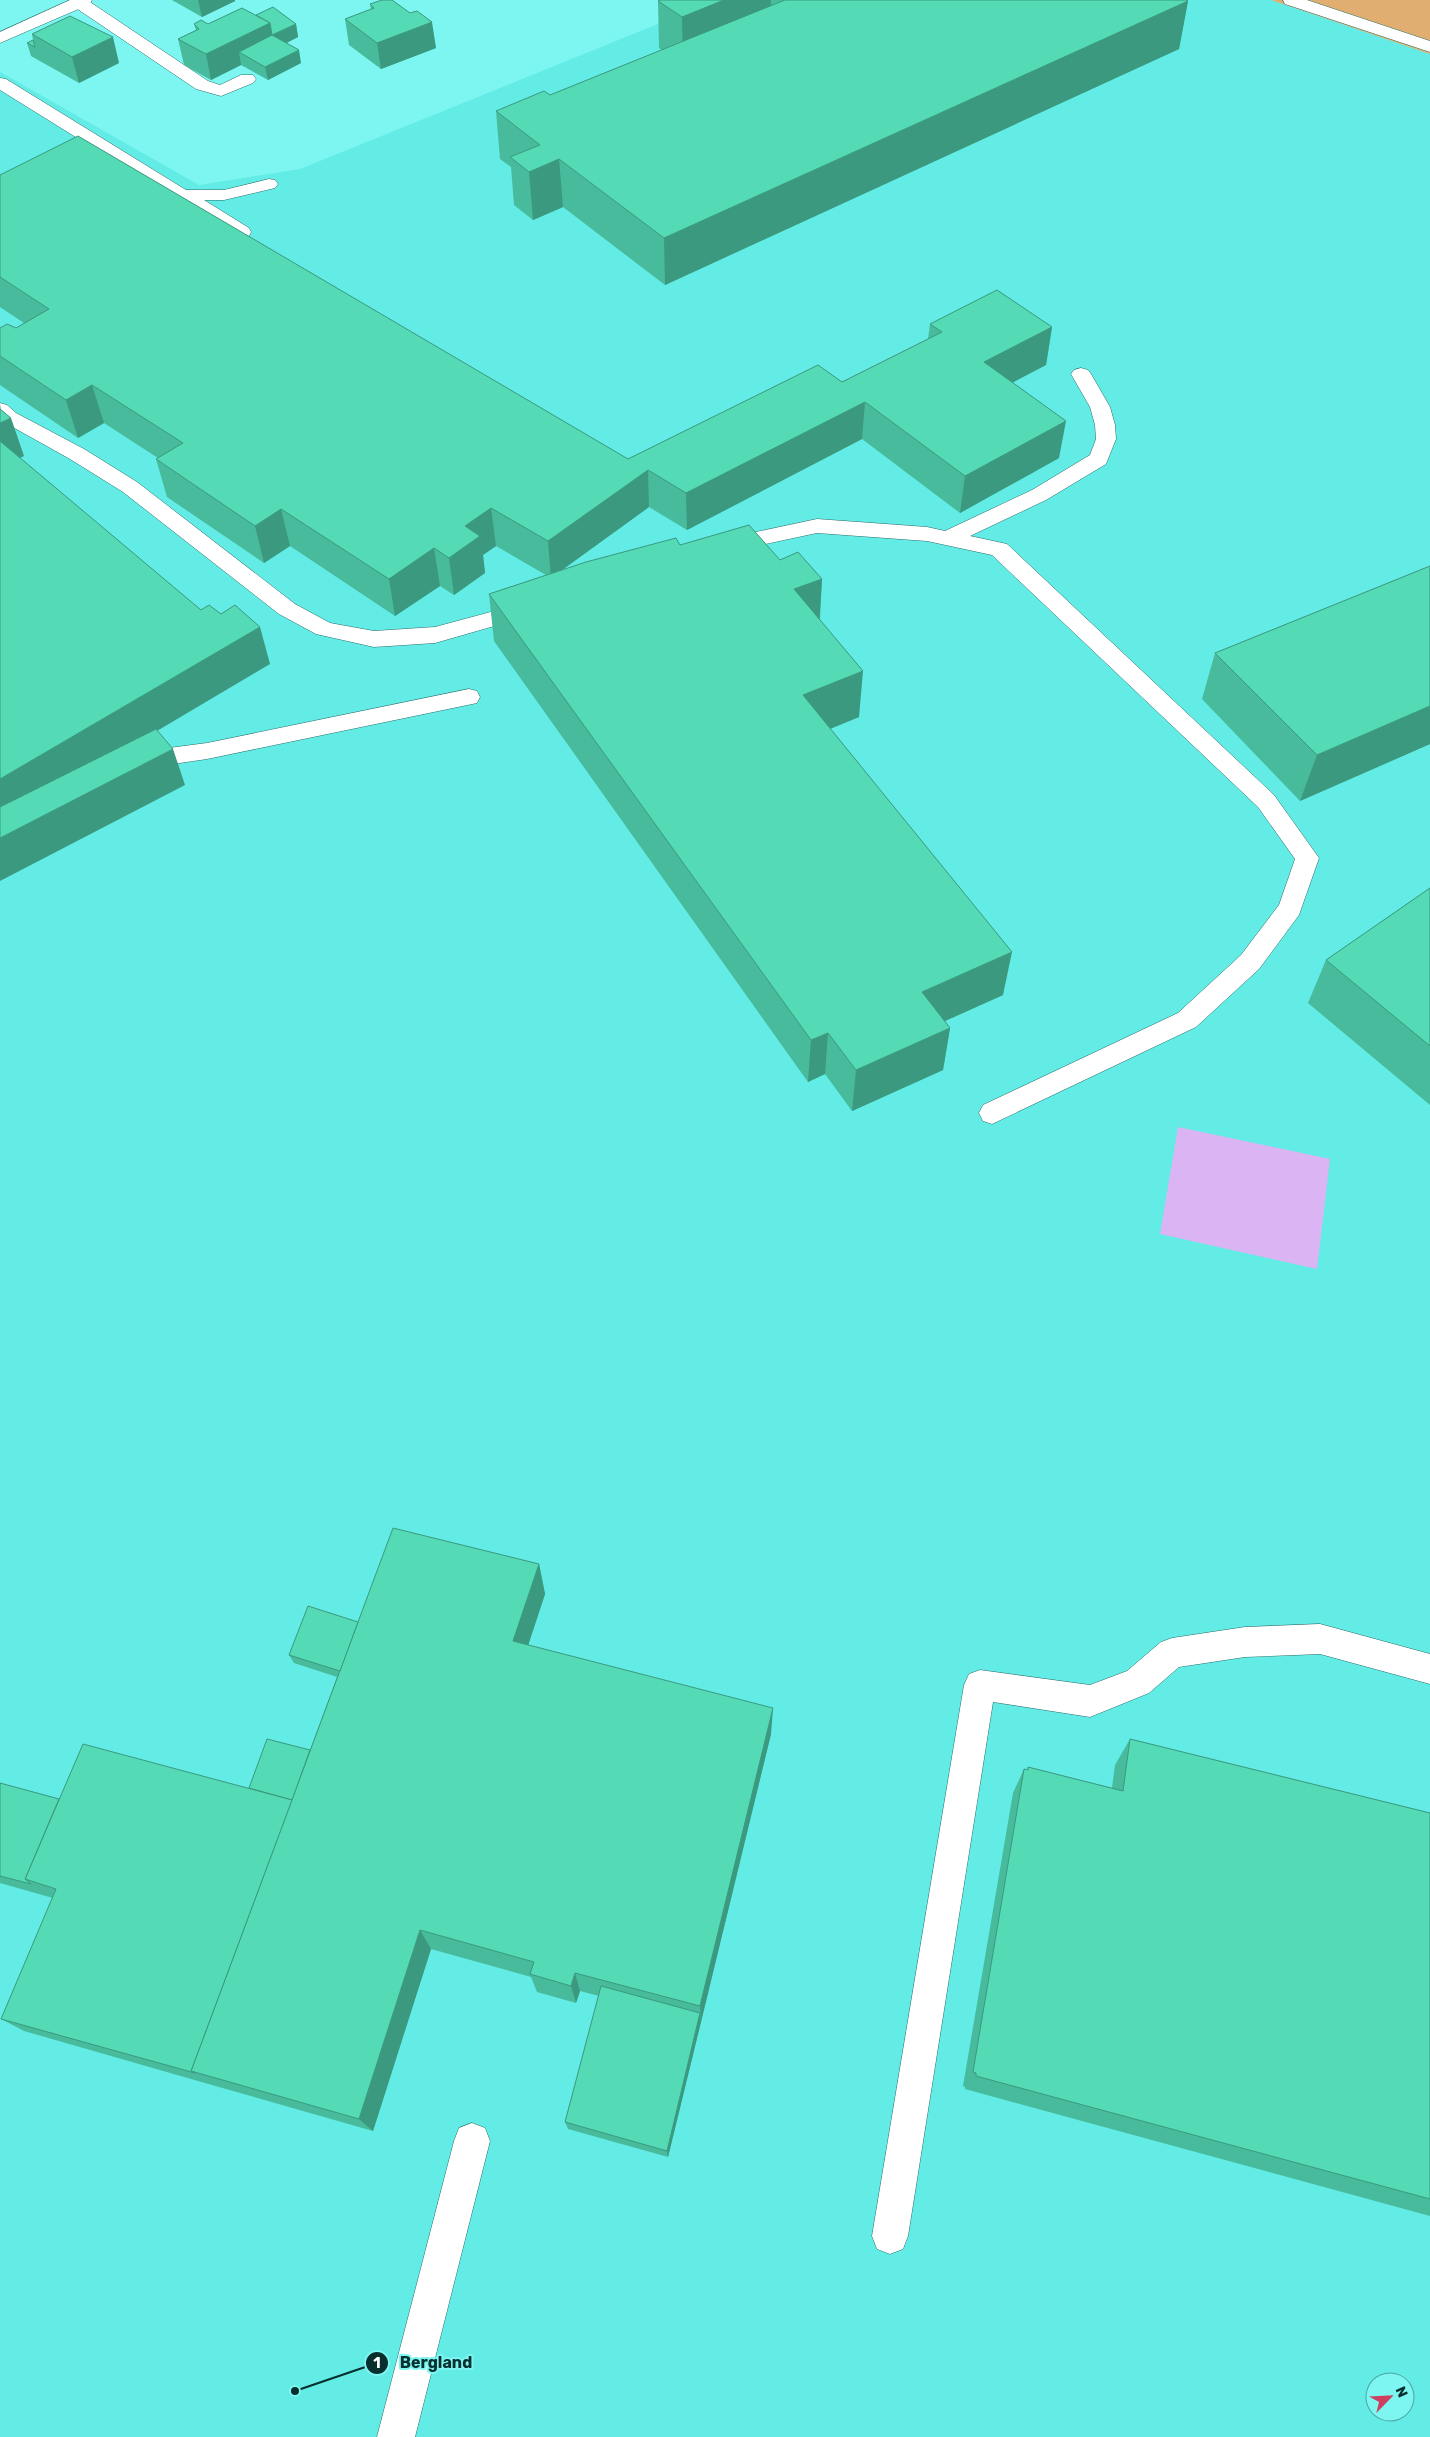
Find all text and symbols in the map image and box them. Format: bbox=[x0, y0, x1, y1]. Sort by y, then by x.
callout: Bergland bbox=[365, 2347, 482, 2378]
text: Bergland bbox=[400, 2353, 472, 2372]
text: 1 bbox=[373, 2354, 381, 2372]
north arrow bbox=[1365, 2372, 1415, 2422]
text: N bbox=[1392, 2384, 1411, 2400]

